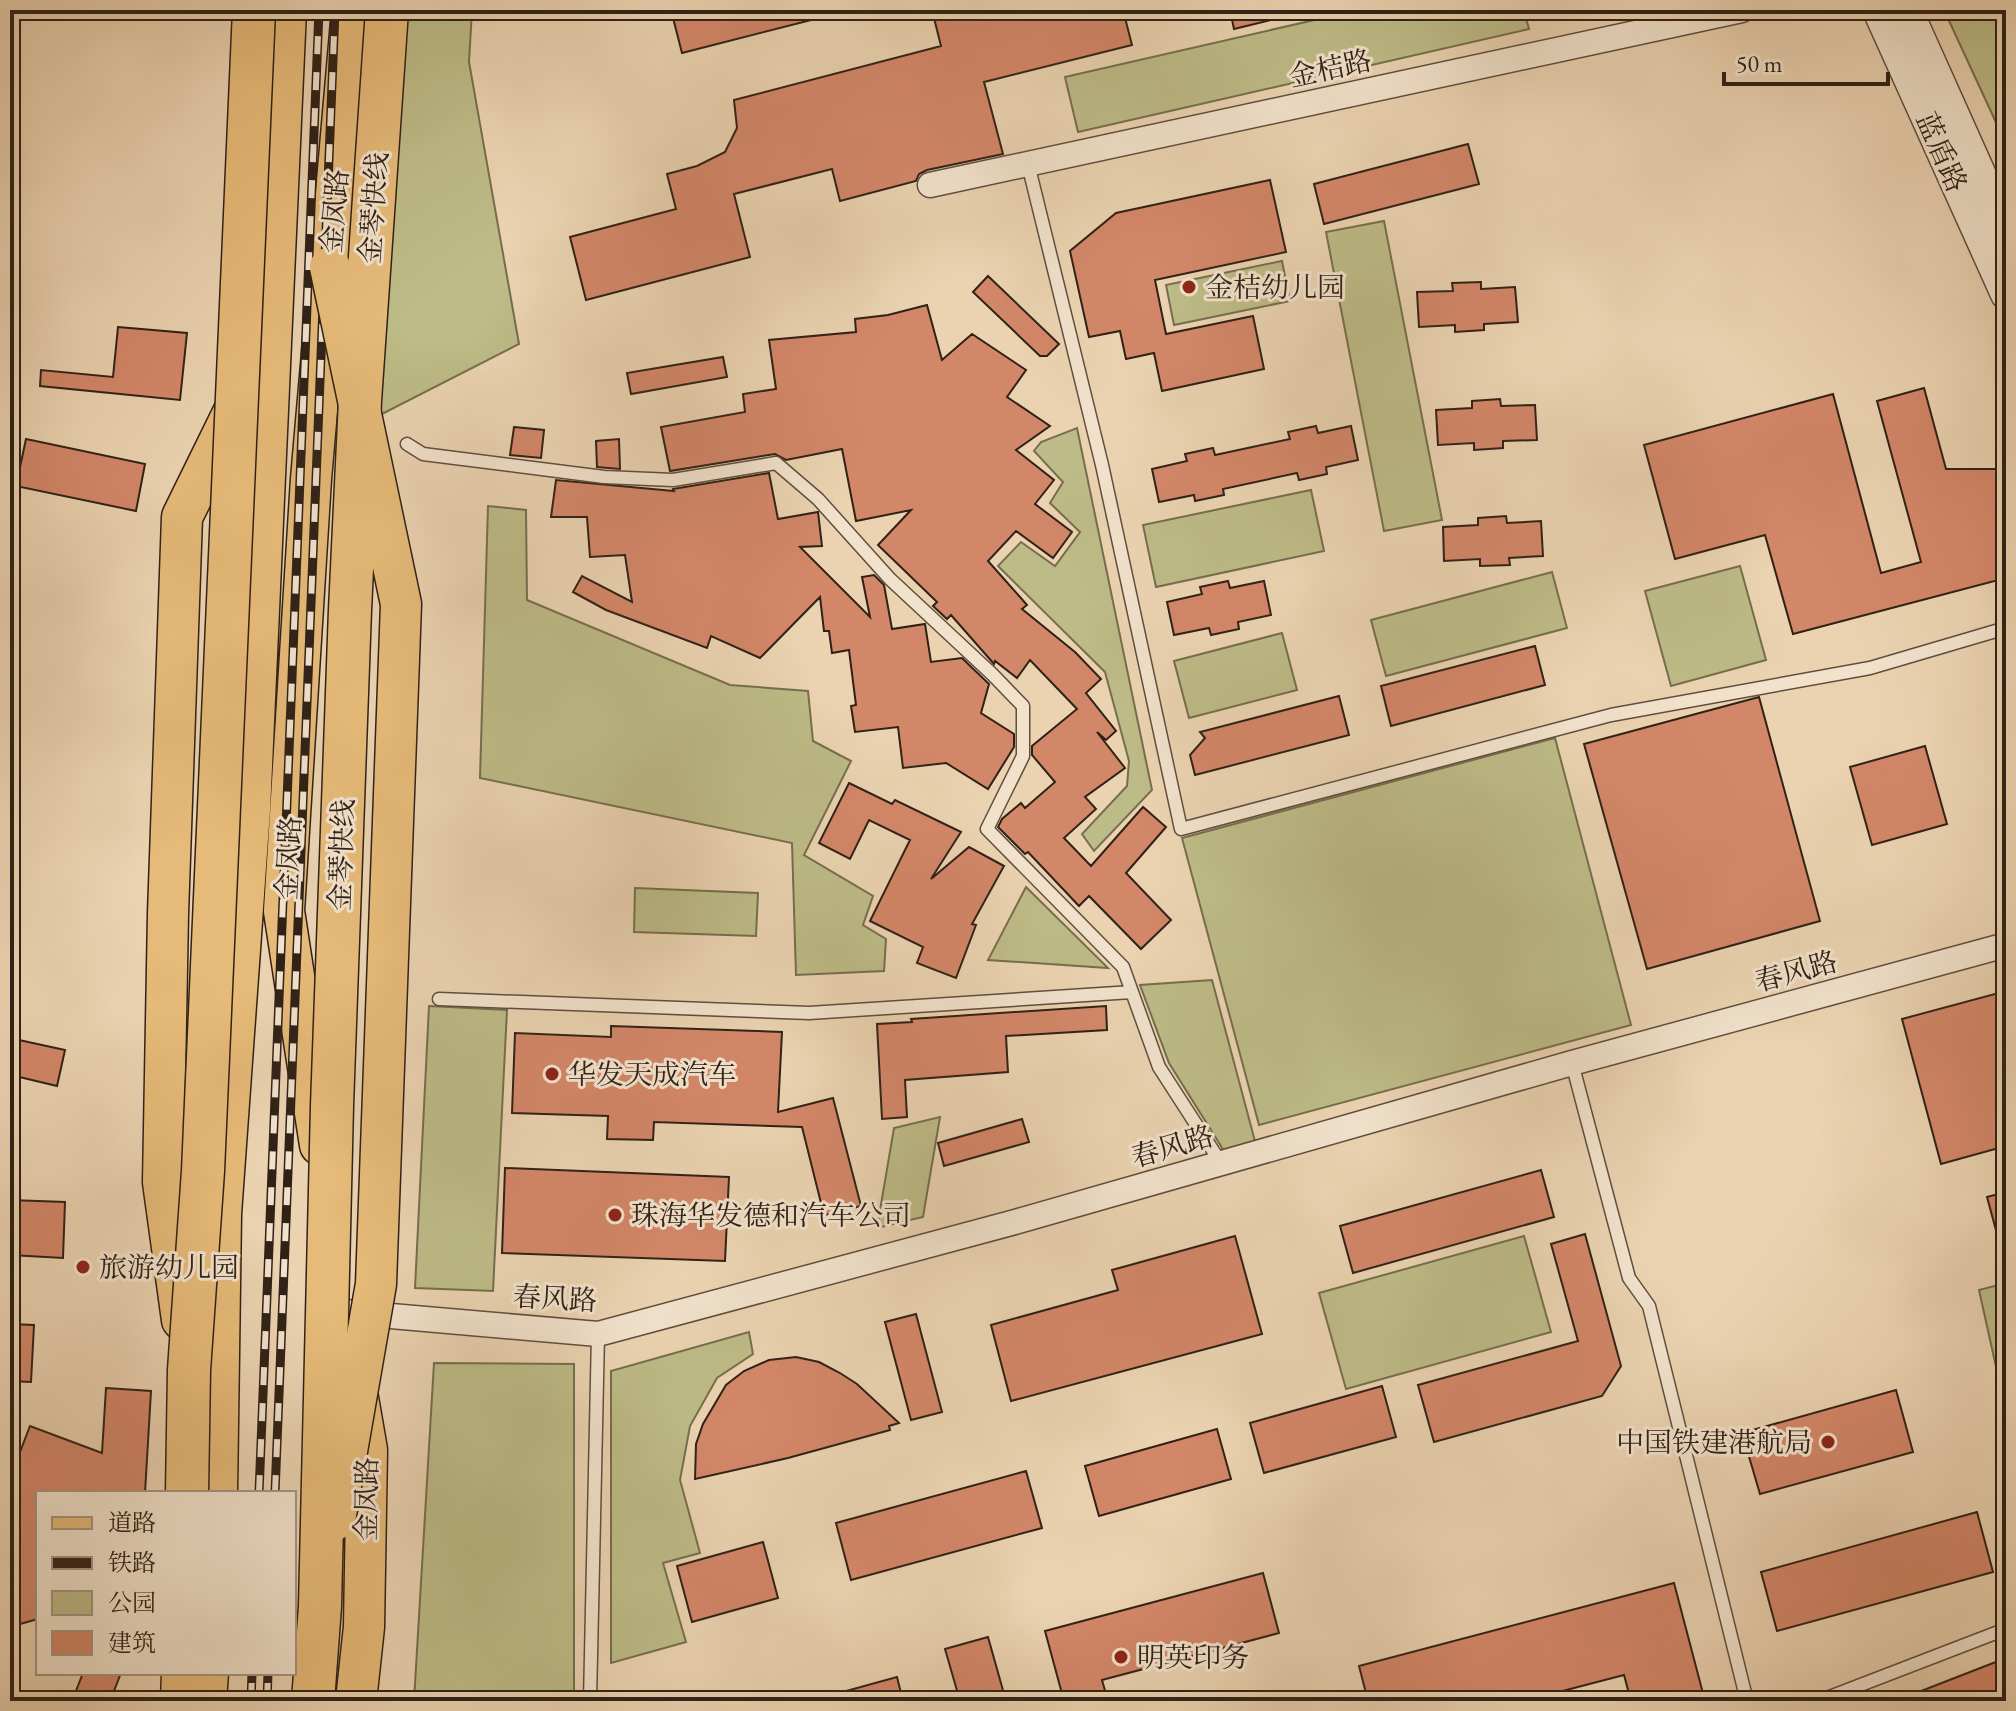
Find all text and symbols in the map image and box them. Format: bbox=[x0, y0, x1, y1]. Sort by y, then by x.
scale bar bbox=[1724, 36, 1888, 86]
street label: 金桔路 bbox=[1285, 42, 1375, 94]
text: 50 m bbox=[1736, 48, 1783, 79]
street label: 蓝盾路 bbox=[1908, 106, 1976, 198]
street label: 金琴快线 bbox=[351, 151, 395, 265]
street label: 金凤路 bbox=[312, 168, 356, 254]
place label: 金桔幼儿园 bbox=[1205, 269, 1345, 305]
marker: 金桔幼儿园 bbox=[1180, 278, 1198, 296]
street label: 金琴快线 bbox=[321, 798, 361, 912]
street label: 金凤路 bbox=[268, 815, 308, 901]
street label: 春风路 bbox=[1751, 943, 1841, 999]
place label: 华发天成汽车 bbox=[568, 1056, 736, 1092]
marker: 华发天成汽车 bbox=[543, 1065, 561, 1083]
street label: 春风路 bbox=[1127, 1117, 1217, 1175]
place label: 珠海华发德和汽车公司 bbox=[631, 1197, 911, 1233]
marker: 珠海华发德和汽车公司 bbox=[606, 1206, 624, 1224]
place label: 旅游幼儿园 bbox=[99, 1249, 239, 1285]
marker: 旅游幼儿园 bbox=[74, 1258, 92, 1276]
street label: 春风路 bbox=[512, 1278, 598, 1318]
place label: 中国铁建港航局 bbox=[1616, 1424, 1812, 1460]
marker: 中国铁建港航局 bbox=[1819, 1433, 1837, 1451]
street label: 金凤路 bbox=[347, 1457, 385, 1541]
legend bbox=[36, 1491, 296, 1675]
text: 道路 bbox=[108, 1507, 156, 1538]
text: 铁路 bbox=[108, 1547, 156, 1578]
text: 公园 bbox=[108, 1587, 156, 1618]
text: 建筑 bbox=[108, 1627, 156, 1658]
place label: 明英印务 bbox=[1137, 1639, 1249, 1675]
marker: 明英印务 bbox=[1112, 1648, 1130, 1666]

